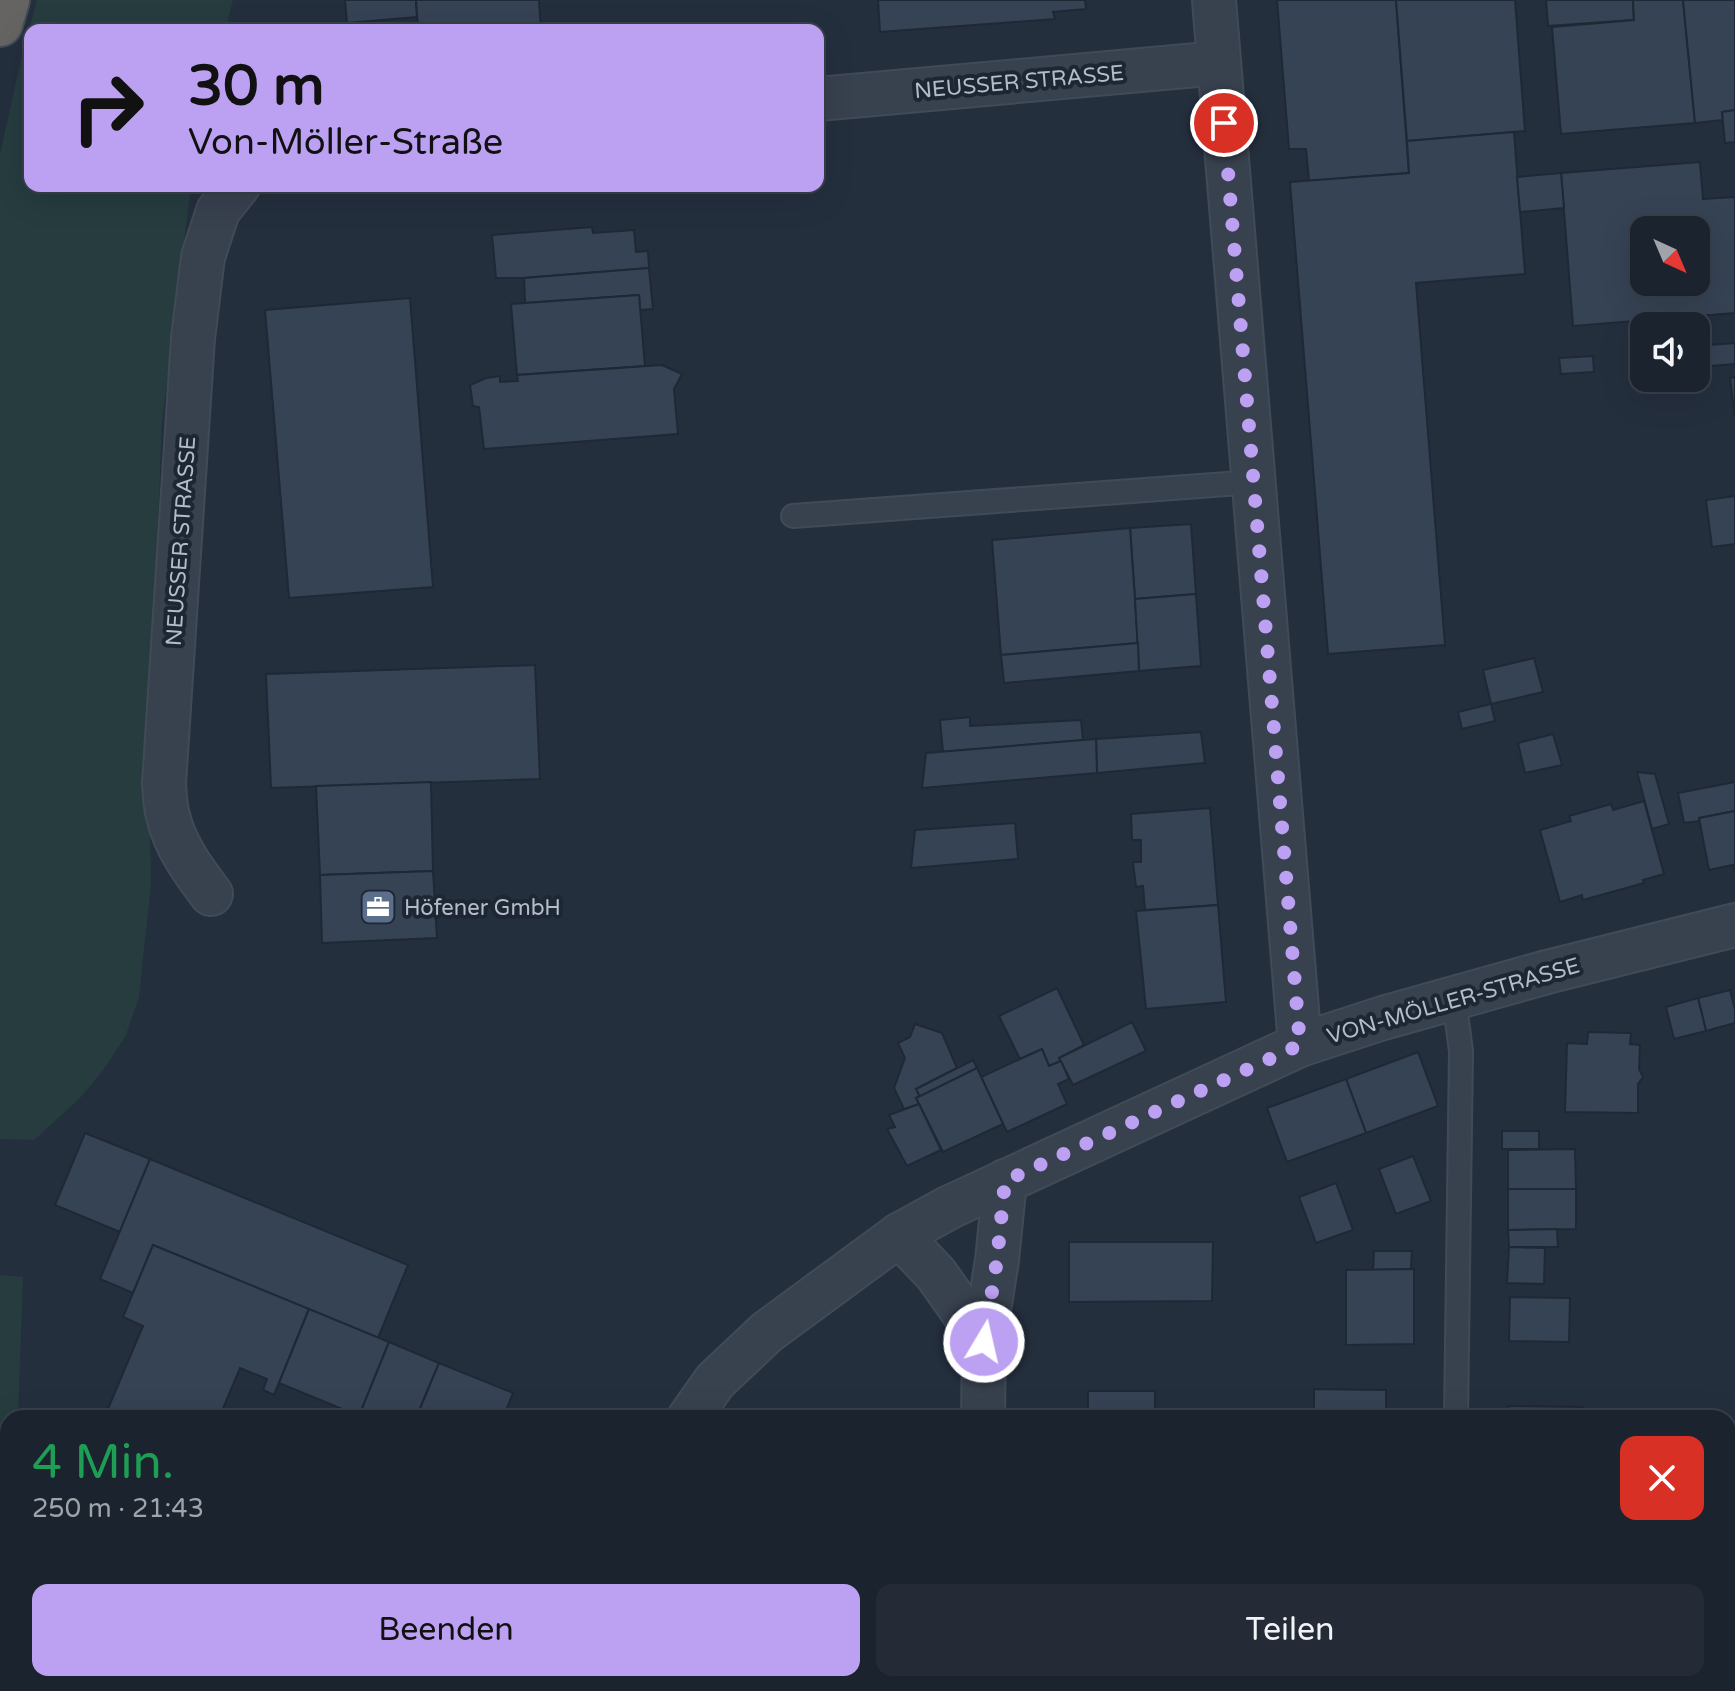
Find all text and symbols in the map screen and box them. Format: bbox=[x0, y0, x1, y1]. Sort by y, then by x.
text: 30 m bbox=[188, 53, 324, 120]
icon: right bbox=[56, 56, 160, 160]
street label: NEUSSER STRASSE bbox=[913, 60, 1125, 104]
pin bbox=[1190, 89, 1258, 157]
icon: arrive bbox=[1202, 101, 1246, 145]
text: Von-Möller-Straße bbox=[188, 121, 503, 164]
north arrow bbox=[1630, 216, 1710, 296]
map controls bbox=[1630, 216, 1710, 392]
button: sound bbox=[1630, 312, 1710, 392]
street label: NEUSSER STRASSE bbox=[161, 435, 201, 647]
office icon: Höfener GmbH bbox=[359, 888, 397, 926]
place label: Höfener GmbH bbox=[404, 895, 561, 921]
street label: VON-MÖLLER-STRASSE bbox=[1324, 952, 1583, 1050]
position arrow bbox=[942, 1300, 1026, 1384]
text: 4 Min. bbox=[32, 1434, 174, 1492]
button: close bbox=[1620, 1436, 1704, 1520]
text: 250 m · 21:43 bbox=[32, 1493, 204, 1524]
button: Beenden bbox=[32, 1584, 860, 1676]
button: Teilen bbox=[876, 1584, 1704, 1676]

